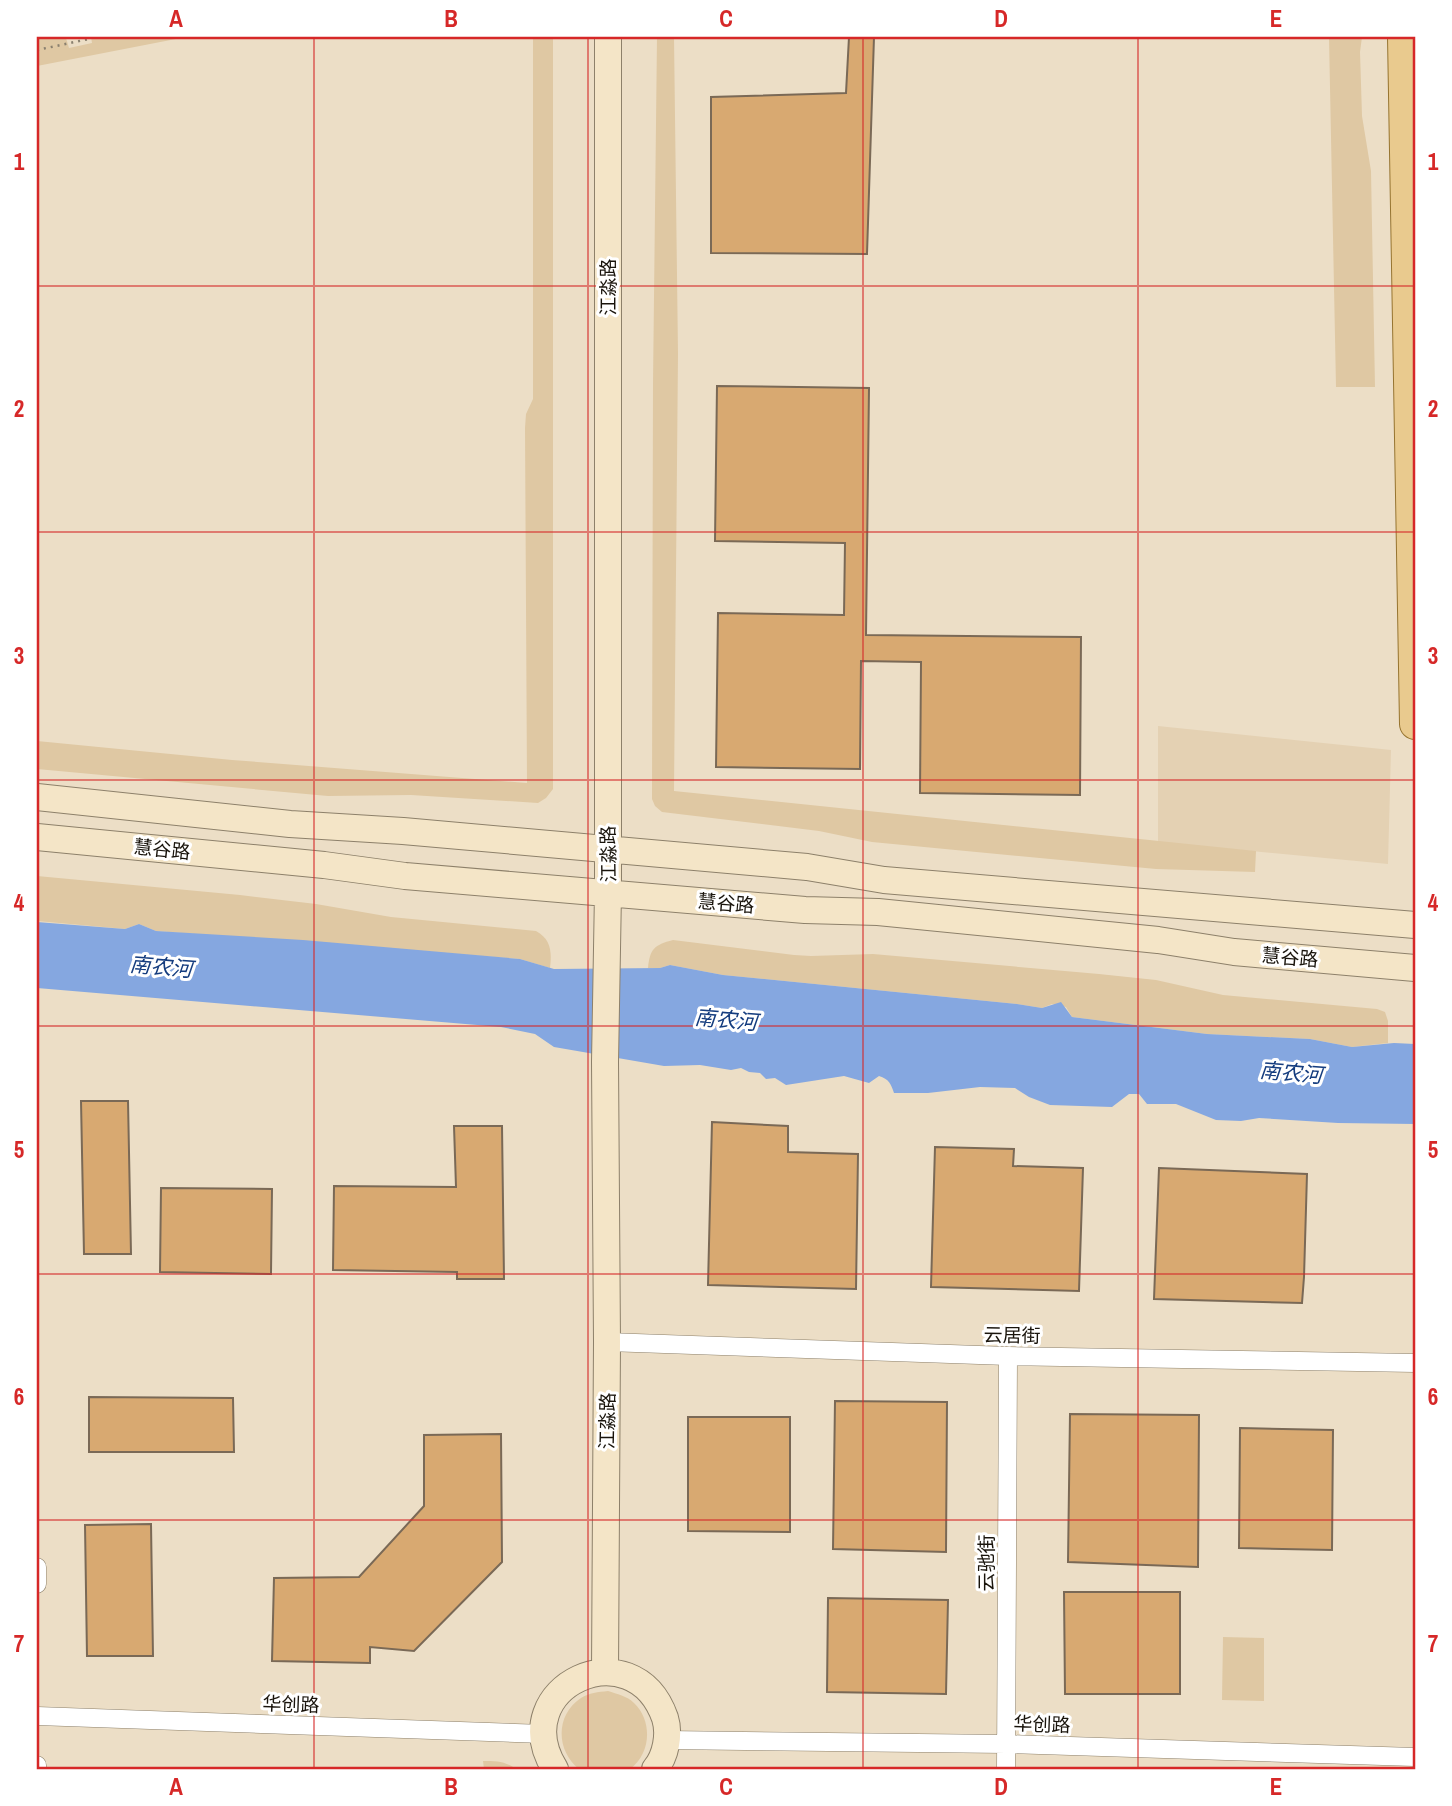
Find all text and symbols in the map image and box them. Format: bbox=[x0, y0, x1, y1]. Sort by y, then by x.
text: A bbox=[169, 3, 183, 34]
text: B bbox=[444, 3, 458, 34]
text: C bbox=[719, 3, 733, 34]
text: D bbox=[994, 3, 1008, 34]
text: E bbox=[1270, 3, 1282, 34]
text: 1 bbox=[14, 146, 25, 177]
text: 1 bbox=[1428, 146, 1439, 177]
street label: 江淼路 bbox=[595, 258, 621, 316]
text: 2 bbox=[14, 393, 24, 424]
text: 2 bbox=[1428, 393, 1438, 424]
text: 3 bbox=[14, 640, 24, 671]
text: 3 bbox=[1428, 640, 1438, 671]
street label: 江淼路 bbox=[595, 825, 621, 883]
street label: 慧谷路 bbox=[132, 833, 192, 865]
text: 4 bbox=[14, 887, 25, 918]
text: 4 bbox=[1428, 887, 1439, 918]
street label: 慧谷路 bbox=[696, 888, 756, 918]
street label: 慧谷路 bbox=[1260, 942, 1320, 972]
water label: 南农河 bbox=[128, 949, 198, 984]
water label: 南农河 bbox=[693, 1002, 763, 1037]
water label: 南农河 bbox=[1258, 1055, 1328, 1090]
text: 5 bbox=[14, 1134, 24, 1165]
text: 5 bbox=[1428, 1134, 1438, 1165]
street label: 云居街 bbox=[983, 1322, 1041, 1348]
text: 6 bbox=[14, 1381, 24, 1412]
text: 6 bbox=[1428, 1381, 1438, 1412]
street label: 江淼路 bbox=[594, 1392, 620, 1450]
street label: 云驰街 bbox=[973, 1534, 999, 1592]
text: 7 bbox=[14, 1628, 24, 1659]
text: 7 bbox=[1428, 1628, 1438, 1659]
street label: 华创路 bbox=[262, 1690, 320, 1718]
street label: 华创路 bbox=[1013, 1710, 1071, 1738]
text: A bbox=[169, 1771, 183, 1802]
text: B bbox=[444, 1771, 458, 1802]
text: C bbox=[719, 1771, 733, 1802]
text: D bbox=[994, 1771, 1008, 1802]
text: E bbox=[1270, 1771, 1282, 1802]

